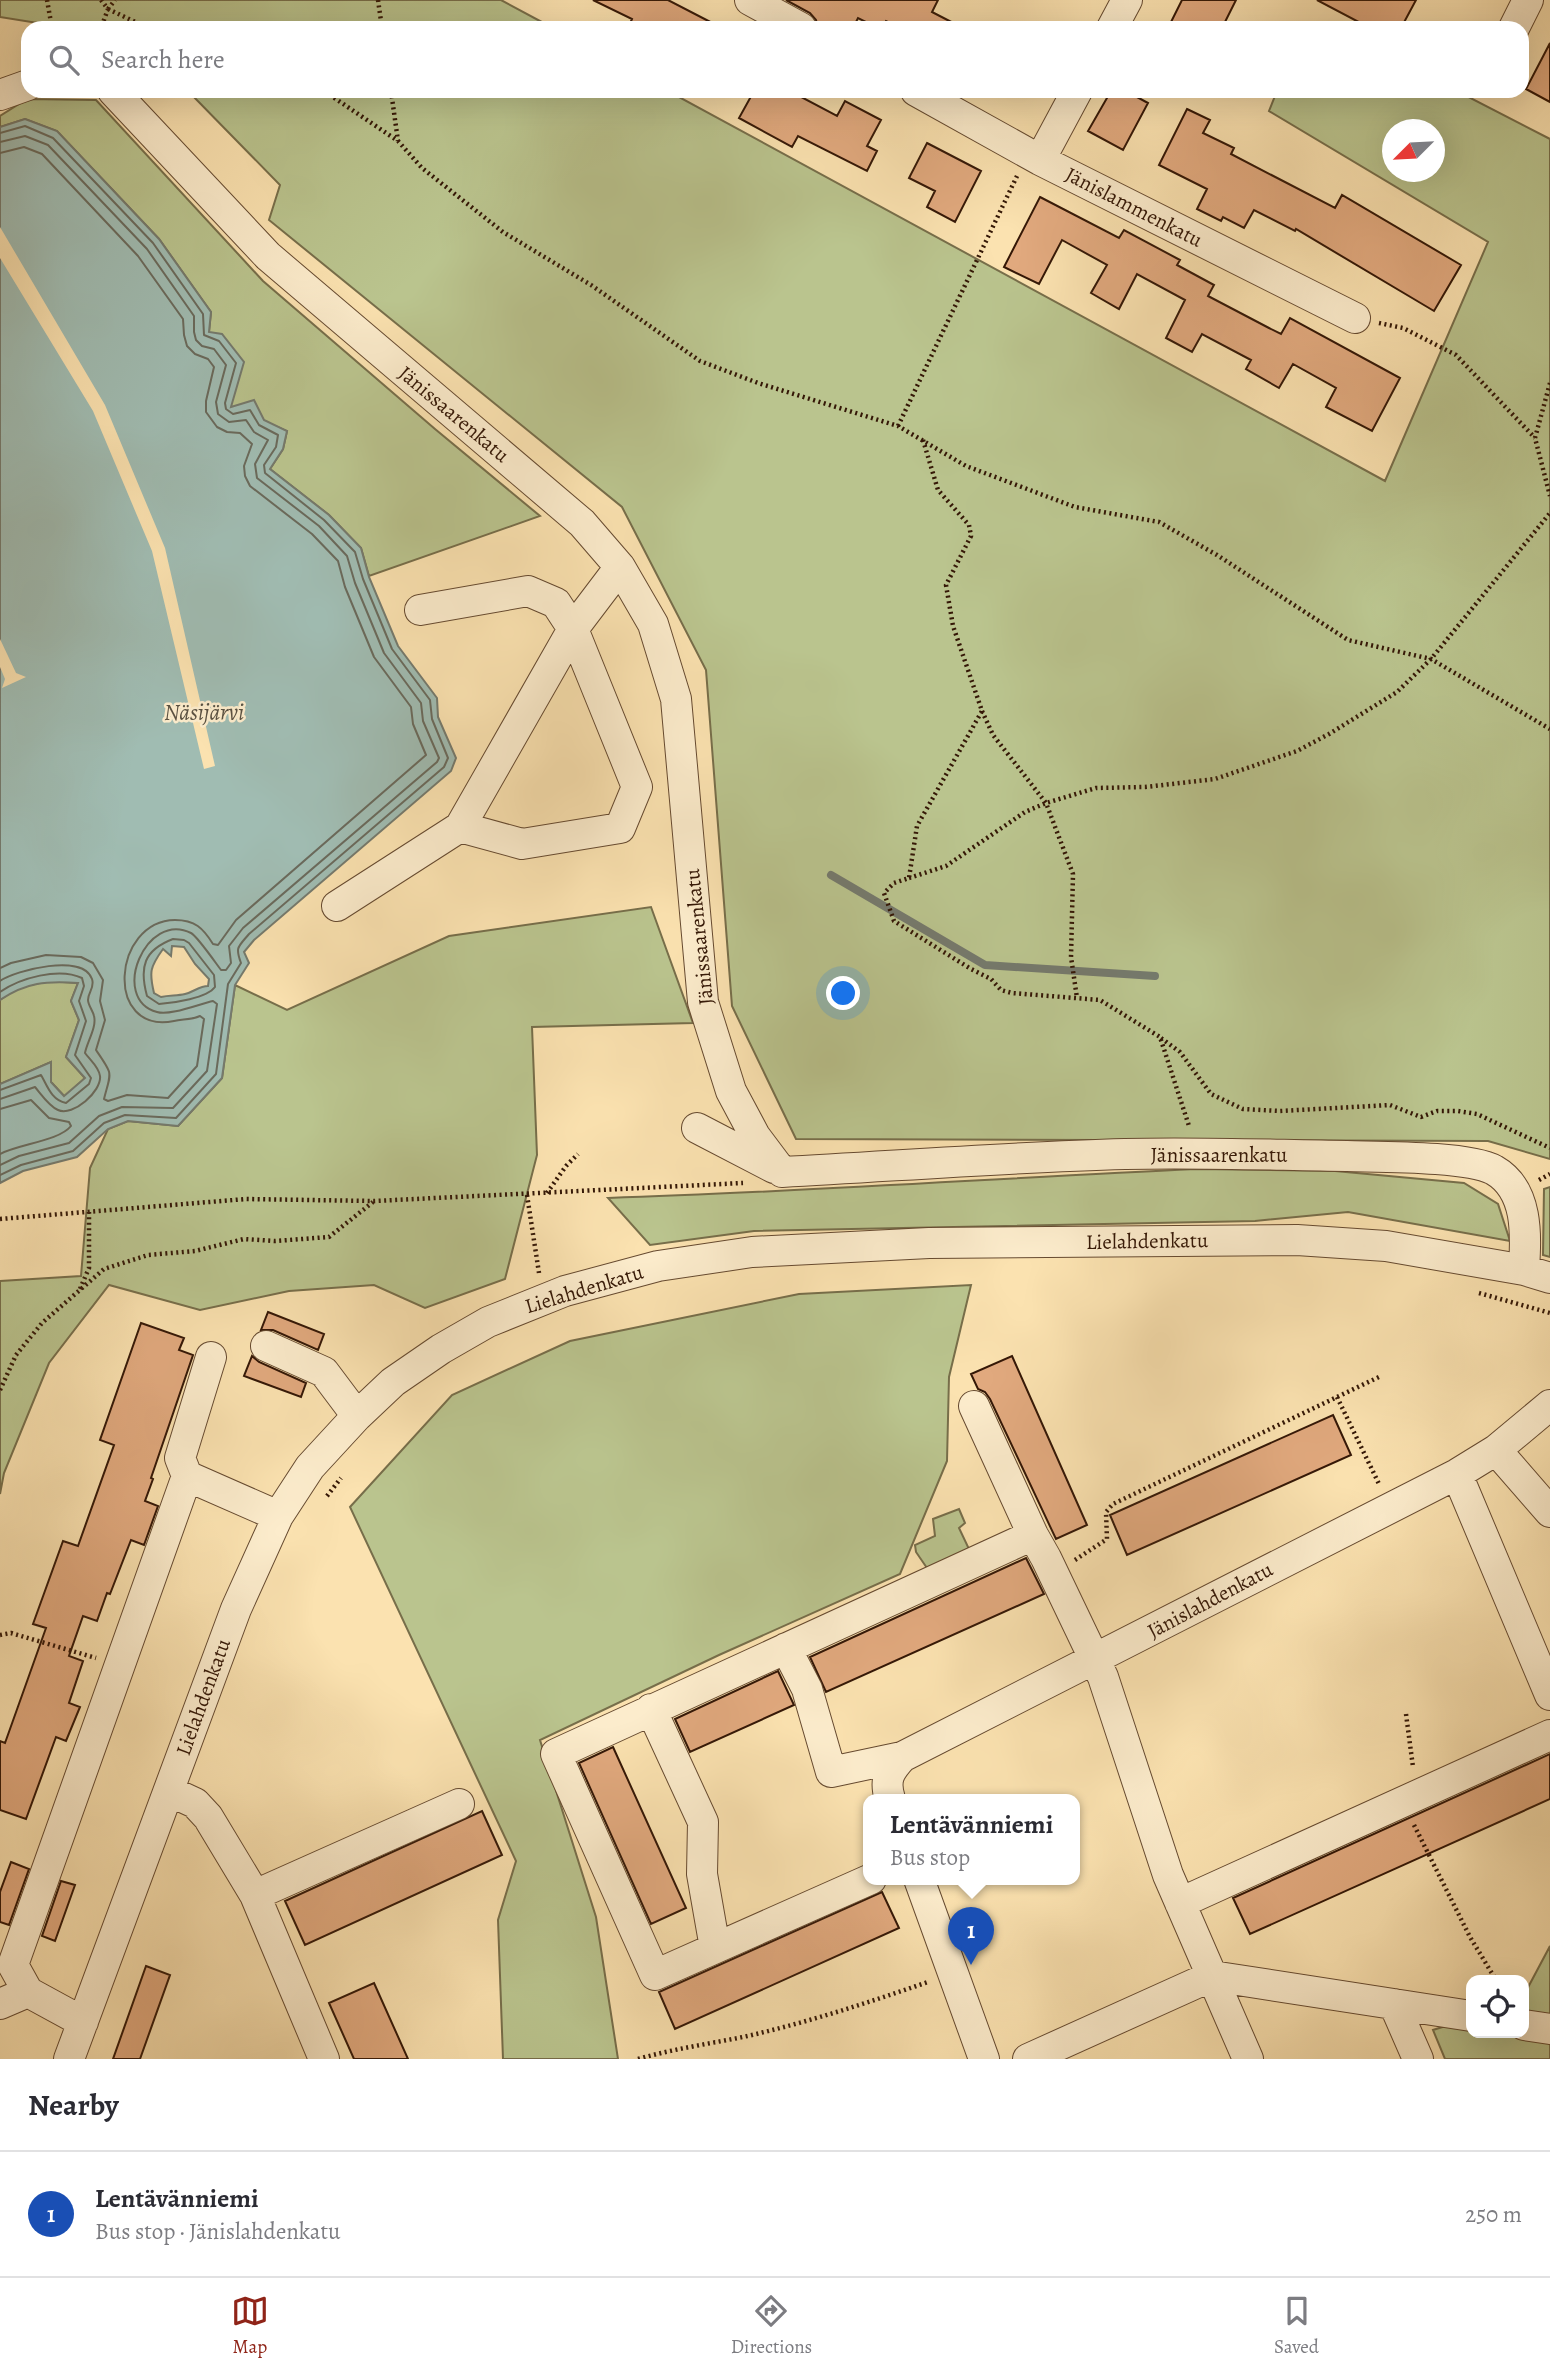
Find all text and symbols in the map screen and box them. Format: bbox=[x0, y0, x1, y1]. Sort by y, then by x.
search box bbox=[21, 21, 1529, 98]
icon: search bbox=[45, 41, 83, 79]
text: Search here bbox=[101, 42, 225, 77]
north arrow bbox=[1382, 119, 1445, 182]
street label: Jänislammenkatu bbox=[1060, 160, 1208, 254]
street label: Jänissaarenkatu bbox=[393, 359, 516, 469]
water label: Näsijärvi bbox=[164, 697, 244, 728]
street label: Jänissaarenkatu bbox=[678, 867, 720, 1006]
your location bbox=[826, 976, 860, 1010]
street label: Jänissaarenkatu bbox=[1151, 1141, 1288, 1169]
street label: Lielahdenkatu bbox=[1086, 1226, 1209, 1256]
street label: Lielahdenkatu bbox=[521, 1258, 647, 1320]
street label: Jänislahdenkatu bbox=[1142, 1555, 1278, 1645]
street label: Lielahdenkatu bbox=[169, 1634, 237, 1759]
popup bbox=[863, 1794, 1080, 1885]
text: Lentävänniemi bbox=[890, 1807, 1053, 1842]
text: Bus stop bbox=[890, 1842, 970, 1873]
pin: 1 bbox=[948, 1907, 994, 1965]
map controls bbox=[1466, 1975, 1529, 2038]
button: locate bbox=[1466, 1975, 1529, 2038]
text: Nearby bbox=[28, 2085, 119, 2125]
text: Lentävänniemi bbox=[95, 2181, 259, 2216]
text: 1 bbox=[47, 2199, 55, 2230]
text: 250 m bbox=[1465, 2199, 1522, 2230]
text: Bus stop · Jänislahdenkatu bbox=[95, 2216, 341, 2247]
tab: Map bbox=[231, 2292, 269, 2360]
tab: Directions bbox=[731, 2292, 812, 2360]
tab: Saved bbox=[1274, 2292, 1319, 2360]

